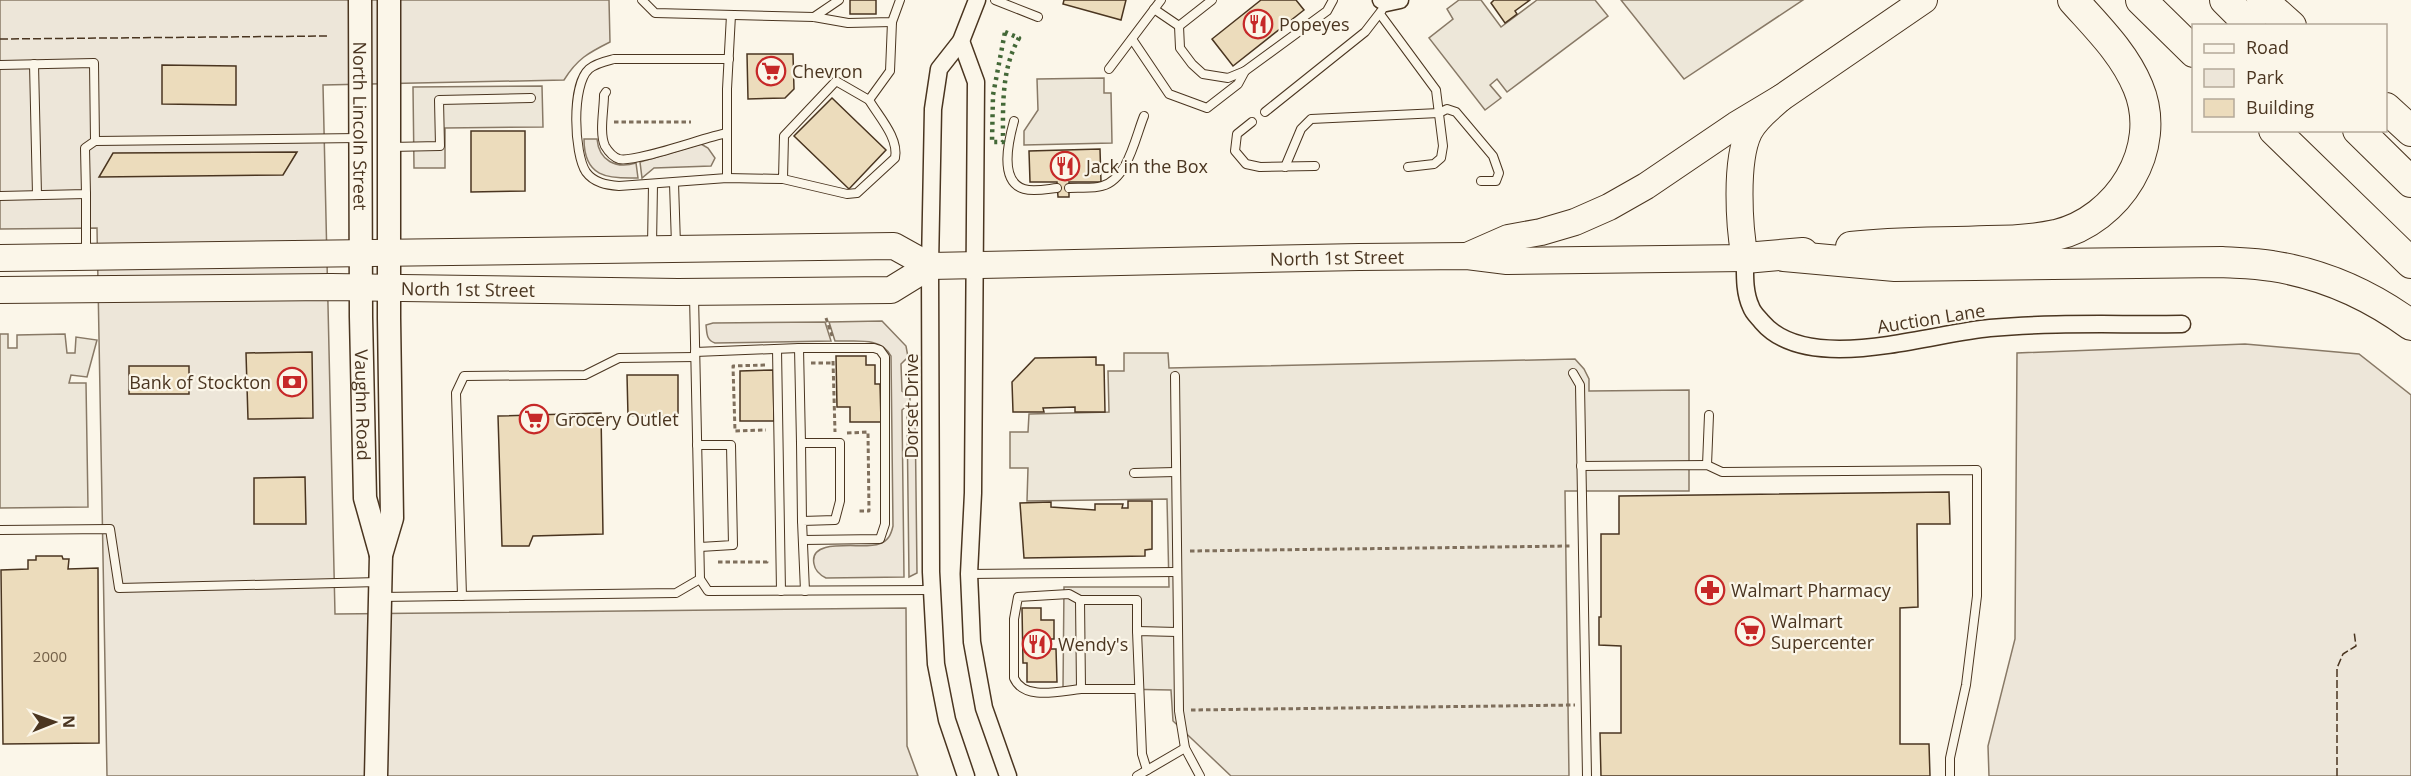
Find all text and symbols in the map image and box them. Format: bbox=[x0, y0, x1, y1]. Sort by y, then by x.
restaurant icon: Popeyes bbox=[1242, 8, 1274, 40]
place label: Popeyes bbox=[1279, 12, 1349, 36]
legend bbox=[2192, 24, 2387, 132]
text: Road bbox=[2246, 35, 2289, 59]
street label: North Lincoln Street bbox=[348, 41, 373, 211]
supermarket icon: Chevron bbox=[755, 55, 787, 87]
place label: Chevron bbox=[792, 59, 863, 83]
text: Park bbox=[2246, 65, 2284, 89]
text: Building bbox=[2246, 95, 2314, 119]
restaurant icon: Jack in the Box bbox=[1049, 150, 1081, 182]
place label: Jack in the Box bbox=[1084, 154, 1209, 178]
street label: North 1st Street bbox=[1270, 245, 1404, 271]
street label: North 1st Street bbox=[401, 276, 535, 302]
street label: Auction Lane bbox=[1875, 298, 1987, 338]
street label: Vaughn Road bbox=[350, 349, 376, 461]
street label: Dorset Drive bbox=[899, 353, 923, 459]
bank icon: Bank of Stockton bbox=[276, 366, 308, 398]
place label: Bank of Stockton bbox=[129, 370, 271, 394]
supermarket icon: Grocery Outlet bbox=[518, 403, 550, 435]
place label: Grocery Outlet bbox=[555, 407, 679, 431]
pharmacy icon: Walmart Pharmacy bbox=[1694, 574, 1726, 606]
place label: Walmart Pharmacy bbox=[1731, 578, 1892, 602]
place label: Walmart Supercenter bbox=[1771, 609, 1875, 654]
supermarket icon: Walmart Supercenter bbox=[1734, 615, 1766, 647]
restaurant icon: Wendy's bbox=[1021, 628, 1053, 660]
place label: Wendy's bbox=[1058, 632, 1128, 656]
house number: 2000 bbox=[33, 646, 67, 666]
north arrow bbox=[24, 692, 84, 752]
text: N bbox=[58, 715, 80, 728]

